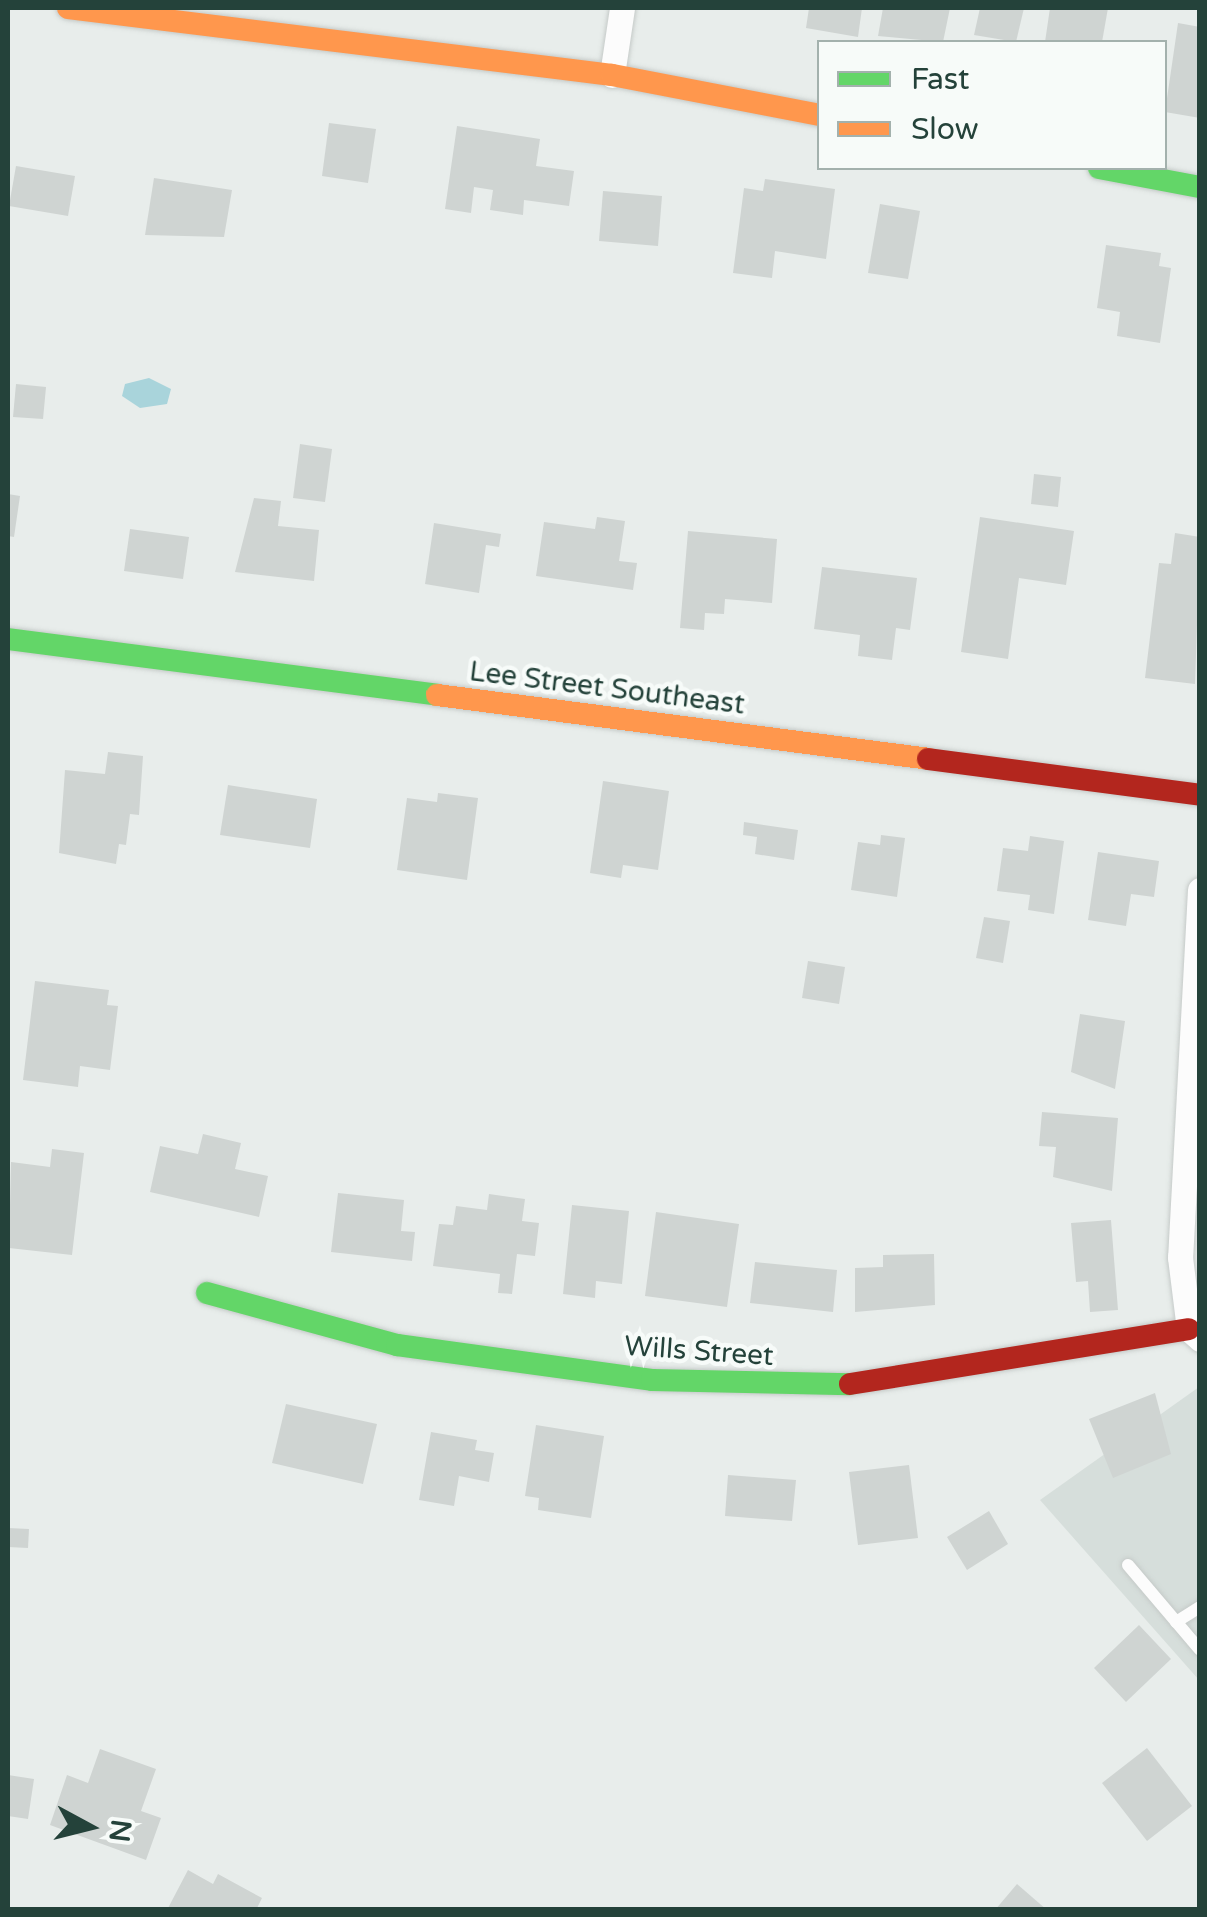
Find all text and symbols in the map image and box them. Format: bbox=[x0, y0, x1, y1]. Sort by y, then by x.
legend bbox=[817, 40, 1167, 170]
text: Fast bbox=[911, 61, 970, 98]
text: Slow bbox=[911, 111, 979, 148]
street label: Lee Street Southeast bbox=[467, 654, 747, 722]
street label: Wills Street bbox=[623, 1329, 775, 1373]
north arrow bbox=[40, 1777, 140, 1877]
text: N bbox=[102, 1817, 138, 1844]

